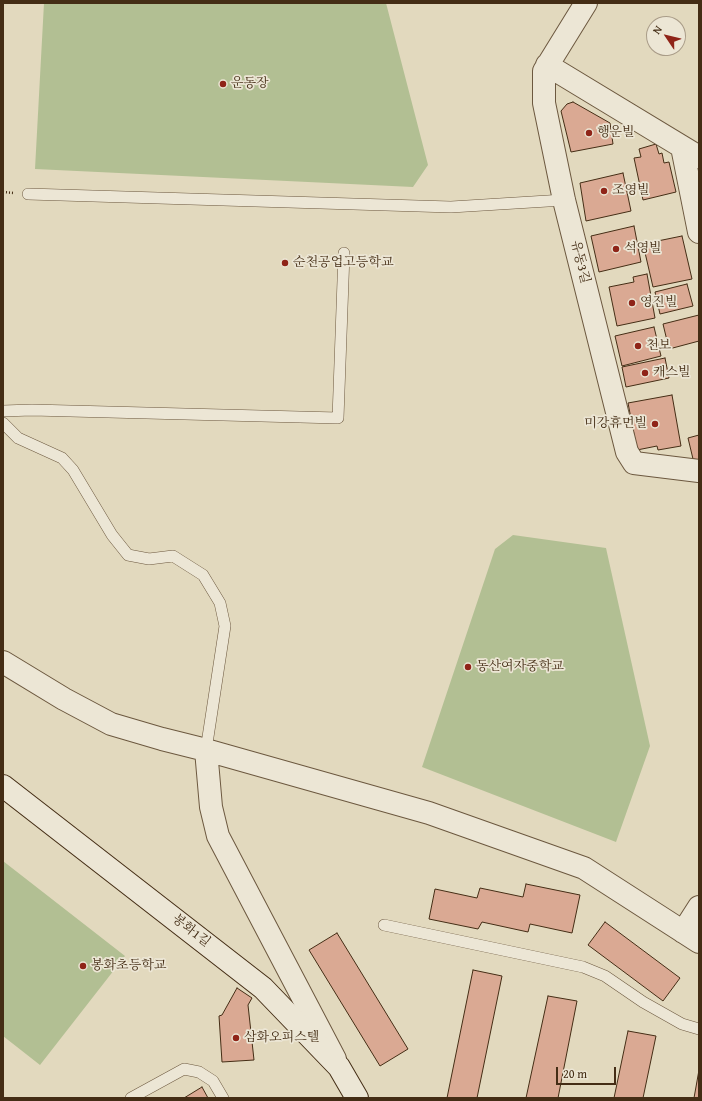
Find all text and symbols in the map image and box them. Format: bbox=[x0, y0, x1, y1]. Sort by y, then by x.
north arrow bbox=[646, 16, 686, 56]
text: N bbox=[648, 22, 666, 37]
place label: 운동장 bbox=[231, 76, 269, 92]
marker: 운동장 bbox=[218, 79, 228, 89]
place label: 행운빌 bbox=[597, 125, 635, 141]
marker: 행운빌 bbox=[584, 128, 594, 138]
place label: 조영빌 bbox=[612, 183, 650, 199]
marker: 조영빌 bbox=[599, 186, 609, 196]
street label: 유동3길 bbox=[567, 239, 593, 285]
place label: 석영빌 bbox=[624, 241, 662, 257]
marker: 석영빌 bbox=[611, 244, 621, 254]
place label: 순천공업고등학교 bbox=[293, 255, 393, 271]
marker: 순천공업고등학교 bbox=[280, 258, 290, 268]
place label: 영진빌 bbox=[640, 295, 678, 311]
marker: 영진빌 bbox=[627, 298, 637, 308]
place label: 천보 bbox=[646, 338, 671, 354]
marker: 천보 bbox=[633, 341, 643, 351]
place label: 캐스빌 bbox=[653, 365, 691, 381]
marker: 캐스빌 bbox=[640, 368, 650, 378]
place label: 미강휴먼빌 bbox=[584, 416, 647, 432]
marker: 미강휴먼빌 bbox=[650, 419, 660, 429]
place label: 동산여자중학교 bbox=[476, 659, 564, 675]
marker: 동산여자중학교 bbox=[463, 662, 473, 672]
street label: 봉화1길 bbox=[169, 911, 213, 951]
place label: 봉화초등학교 bbox=[91, 958, 166, 974]
marker: 봉화초등학교 bbox=[78, 961, 88, 971]
place label: 삼화오피스텔 bbox=[244, 1030, 319, 1046]
marker: 삼화오피스텔 bbox=[231, 1033, 241, 1043]
scale bar bbox=[558, 1059, 618, 1085]
text: 20 m bbox=[563, 1065, 587, 1082]

